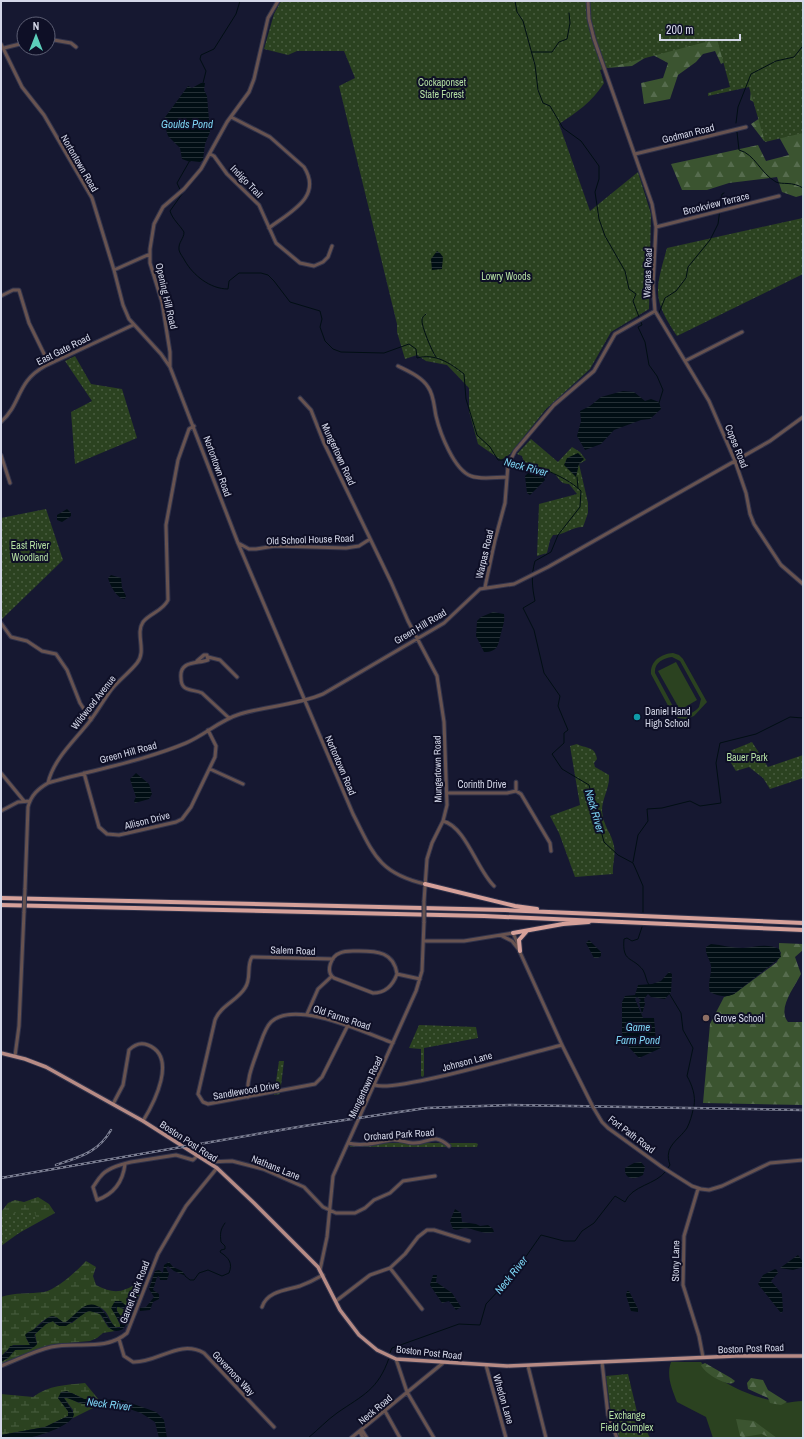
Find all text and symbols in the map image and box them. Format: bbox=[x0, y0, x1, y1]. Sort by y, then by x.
north arrow bbox=[16, 16, 56, 56]
scale bar bbox=[660, 16, 740, 42]
text: N bbox=[33, 19, 39, 33]
text: 200 m bbox=[666, 22, 693, 38]
park label: Cockaponset State Forest bbox=[418, 76, 467, 101]
water label: Goulds Pond bbox=[161, 117, 214, 131]
street label: Godman Road bbox=[661, 121, 716, 146]
street label: Nortontown Road bbox=[58, 132, 101, 194]
street label: Indigo Trail bbox=[228, 162, 266, 201]
street label: Brookview Terrace bbox=[682, 189, 751, 218]
street label: Warpas Road bbox=[640, 248, 655, 298]
street label: Opening Hill Road bbox=[153, 262, 180, 330]
park label: Lowry Woods bbox=[481, 270, 531, 283]
street label: East Gate Road bbox=[34, 331, 92, 368]
street label: Mungertown Road bbox=[318, 421, 359, 487]
street label: Copse Road bbox=[722, 423, 751, 470]
street label: Nortontown Road bbox=[201, 434, 235, 498]
water label: Neck River bbox=[503, 454, 550, 480]
street label: Warpas Road bbox=[473, 528, 496, 580]
street label: Old School House Road bbox=[266, 531, 354, 548]
park label: East River Woodland bbox=[11, 539, 49, 564]
street label: Green Hill Road bbox=[392, 606, 449, 647]
street label: Wildwood Avenue bbox=[68, 672, 119, 732]
place label: Daniel Hand High School bbox=[645, 705, 691, 730]
marker: Daniel Hand High School bbox=[632, 712, 642, 722]
street label: Nortontown Road bbox=[322, 733, 359, 797]
street label: Mungertown Road bbox=[430, 735, 445, 803]
street label: Green Hill Road bbox=[98, 739, 158, 766]
park label: Bauer Park bbox=[726, 751, 768, 764]
street label: Corinth Drive bbox=[458, 778, 507, 791]
water label: Neck River bbox=[582, 788, 608, 835]
street label: Allison Drive bbox=[122, 808, 172, 833]
street label: Salem Road bbox=[270, 943, 316, 958]
street label: Old Farms Road bbox=[311, 1002, 372, 1033]
place label: Grove School bbox=[714, 1012, 764, 1025]
marker: Grove School bbox=[701, 1013, 711, 1023]
water label: Game Farm Pond bbox=[616, 1020, 661, 1047]
street label: Johnson Lane bbox=[441, 1048, 494, 1074]
street label: Mungertown Road bbox=[345, 1054, 386, 1120]
street label: Sandlewood Drive bbox=[212, 1078, 281, 1103]
street label: Fort Path Road bbox=[606, 1113, 658, 1156]
street label: Boston Post Road bbox=[157, 1118, 220, 1165]
street label: Orchard Park Road bbox=[363, 1126, 435, 1143]
street label: Nathans Lane bbox=[250, 1152, 302, 1183]
street label: Stony Lane bbox=[669, 1240, 682, 1282]
water label: Neck River bbox=[492, 1252, 531, 1297]
street label: Garnet Park Road bbox=[117, 1259, 152, 1325]
street label: Boston Post Road bbox=[718, 1341, 784, 1356]
street label: Boston Post Road bbox=[395, 1343, 463, 1362]
street label: Governors Way bbox=[210, 1348, 258, 1399]
street label: Whedon Lane bbox=[490, 1373, 517, 1426]
street label: Neck Road bbox=[356, 1391, 395, 1427]
water label: Neck River bbox=[86, 1394, 133, 1414]
park label: Exchange Field Complex bbox=[601, 1409, 654, 1434]

